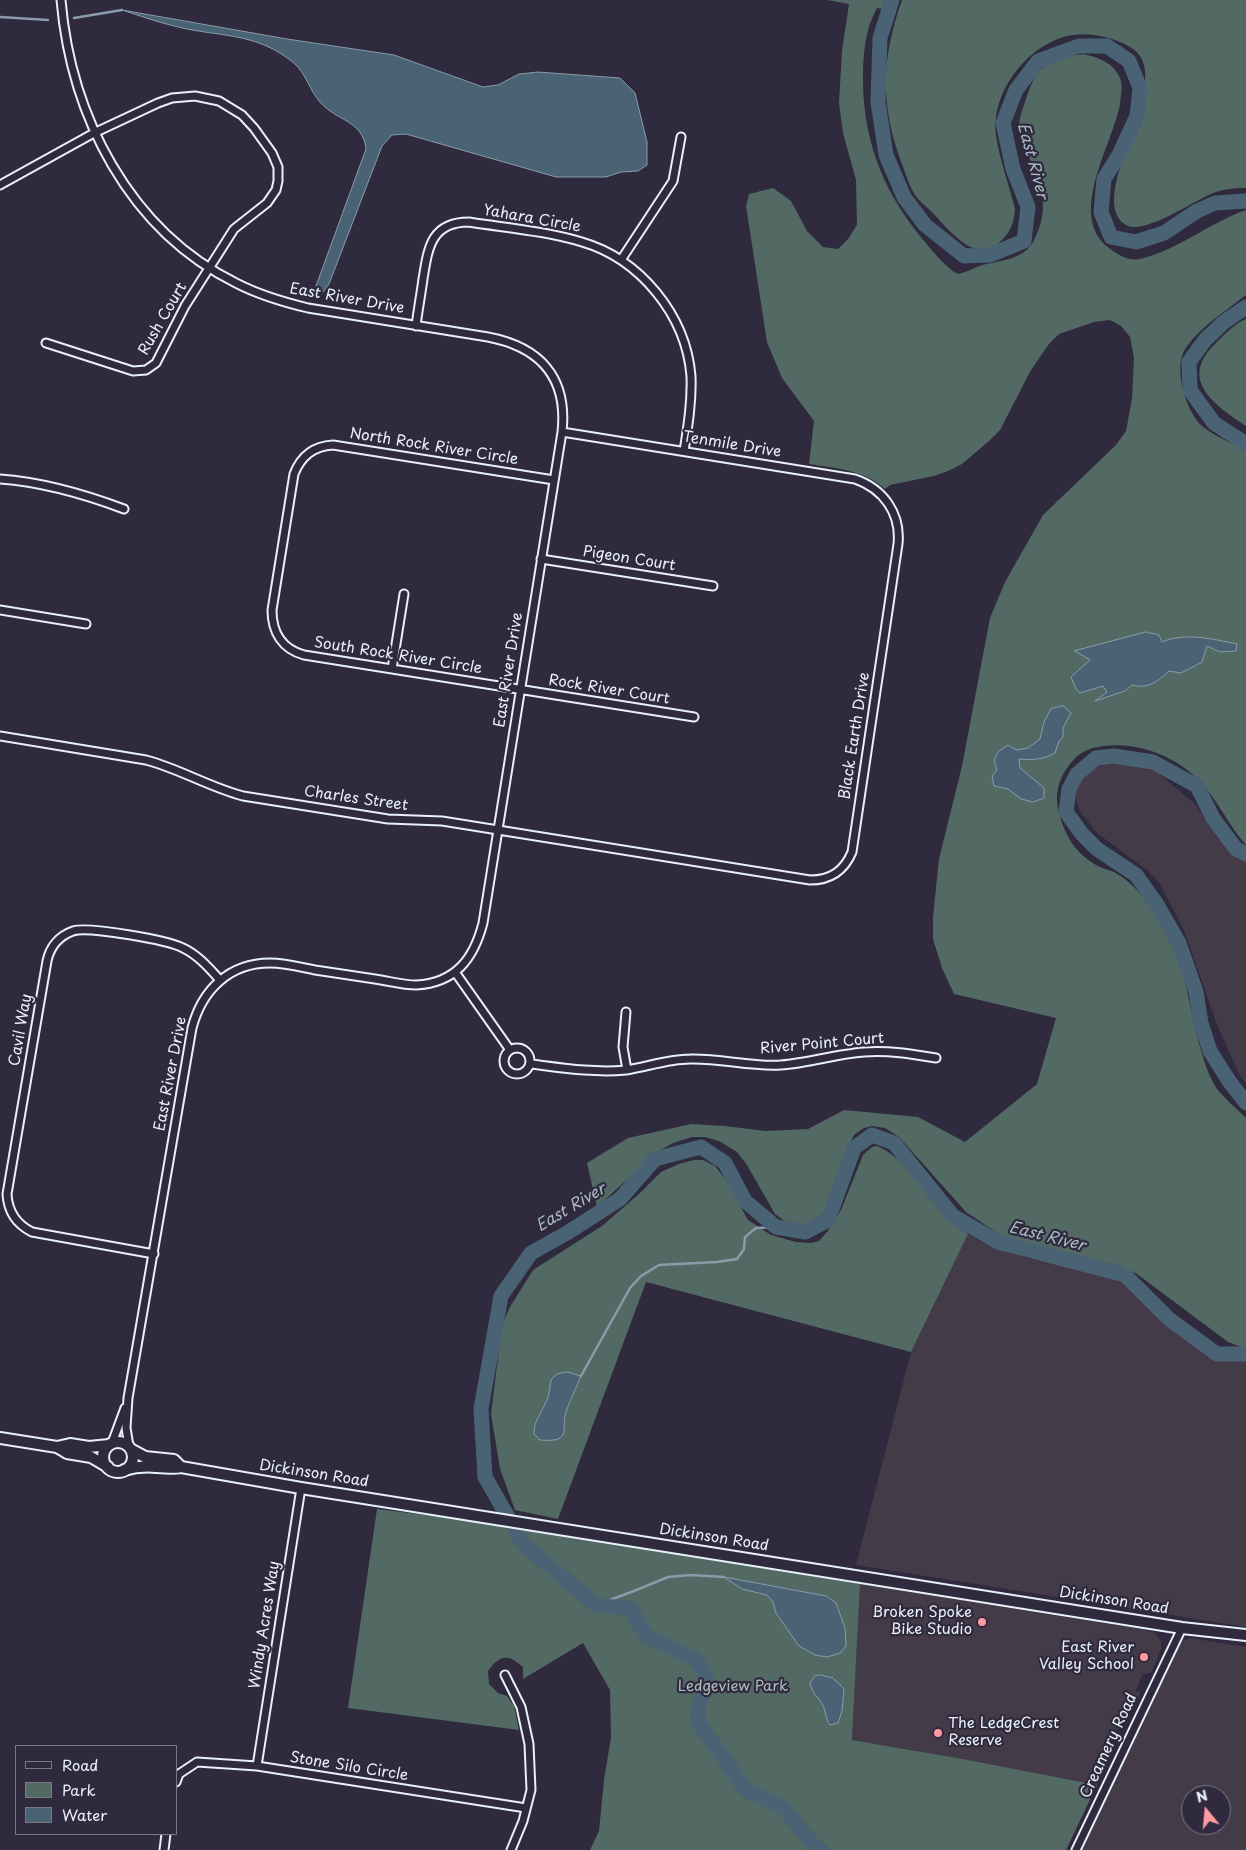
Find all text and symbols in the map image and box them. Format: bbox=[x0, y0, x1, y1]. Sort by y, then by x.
water label: East River bbox=[1013, 121, 1051, 201]
street label: Yahara Circle bbox=[482, 202, 582, 236]
street label: Rush Court bbox=[135, 280, 191, 358]
street label: East River Drive bbox=[288, 280, 406, 318]
street label: North Rock River Circle bbox=[348, 425, 520, 469]
street label: Tenmile Drive bbox=[682, 428, 782, 462]
street label: Pigeon Court bbox=[581, 543, 677, 575]
street label: East River Drive bbox=[491, 611, 527, 729]
street label: South Rock River Circle bbox=[313, 634, 483, 678]
street label: Black Earth Drive bbox=[836, 671, 874, 801]
street label: Rock River Court bbox=[547, 672, 671, 708]
street label: Charles Street bbox=[303, 783, 409, 815]
street label: Cavil Way bbox=[6, 992, 36, 1068]
street label: East River Drive bbox=[151, 1015, 191, 1133]
street label: River Point Court bbox=[759, 1030, 885, 1058]
water label: East River bbox=[533, 1180, 609, 1236]
water label: East River bbox=[1007, 1218, 1087, 1256]
street label: Dickinson Road bbox=[258, 1456, 370, 1492]
street label: Dickinson Road bbox=[658, 1520, 770, 1556]
street label: Windy Acres Way bbox=[246, 1560, 284, 1690]
street label: Dickinson Road bbox=[1058, 1583, 1170, 1619]
place label: Broken Spoke Bike Studio bbox=[872, 1604, 972, 1639]
marker: Broken Spoke Bike Studio bbox=[976, 1616, 988, 1628]
place label: East River Valley School bbox=[1039, 1639, 1134, 1674]
marker: East River Valley School bbox=[1138, 1651, 1150, 1663]
park label: Ledgeview Park bbox=[678, 1678, 788, 1696]
street label: Creamery Road bbox=[1077, 1691, 1141, 1801]
place label: The LedgeCrest Reserve bbox=[948, 1715, 1059, 1750]
marker: The LedgeCrest Reserve bbox=[932, 1727, 944, 1739]
legend bbox=[15, 1745, 178, 1835]
street label: Stone Silo Circle bbox=[288, 1749, 410, 1785]
text: Road bbox=[62, 1753, 98, 1776]
text: Park bbox=[62, 1778, 96, 1801]
text: N bbox=[1193, 1784, 1210, 1808]
north arrow bbox=[1181, 1785, 1231, 1835]
text: Water bbox=[62, 1803, 107, 1826]

